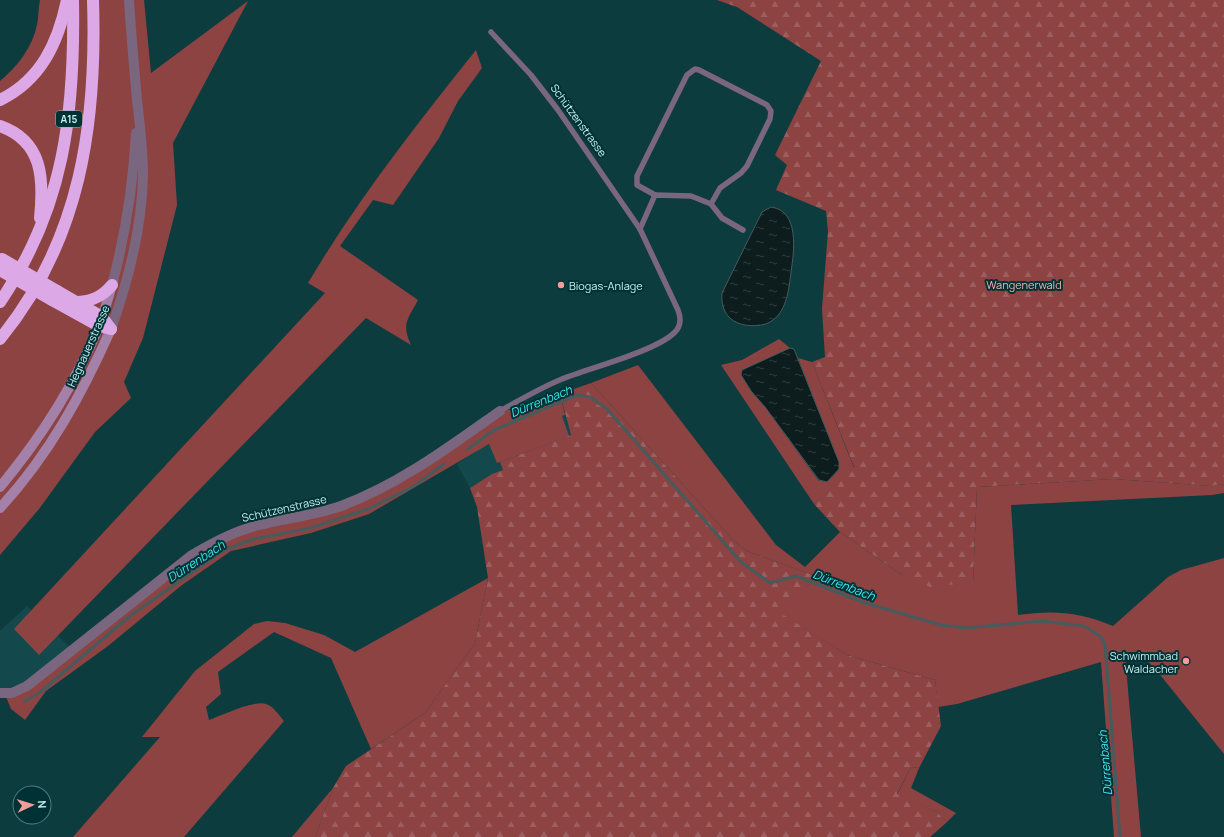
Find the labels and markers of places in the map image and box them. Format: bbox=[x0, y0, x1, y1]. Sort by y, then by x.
place label: Biogas-Anlage bbox=[569, 278, 643, 293]
marker: Biogas-Anlage bbox=[556, 280, 566, 290]
place label: Schwimmbad Waldacher bbox=[1110, 648, 1178, 676]
marker: Schwimmbad Waldacher bbox=[1181, 656, 1191, 666]

